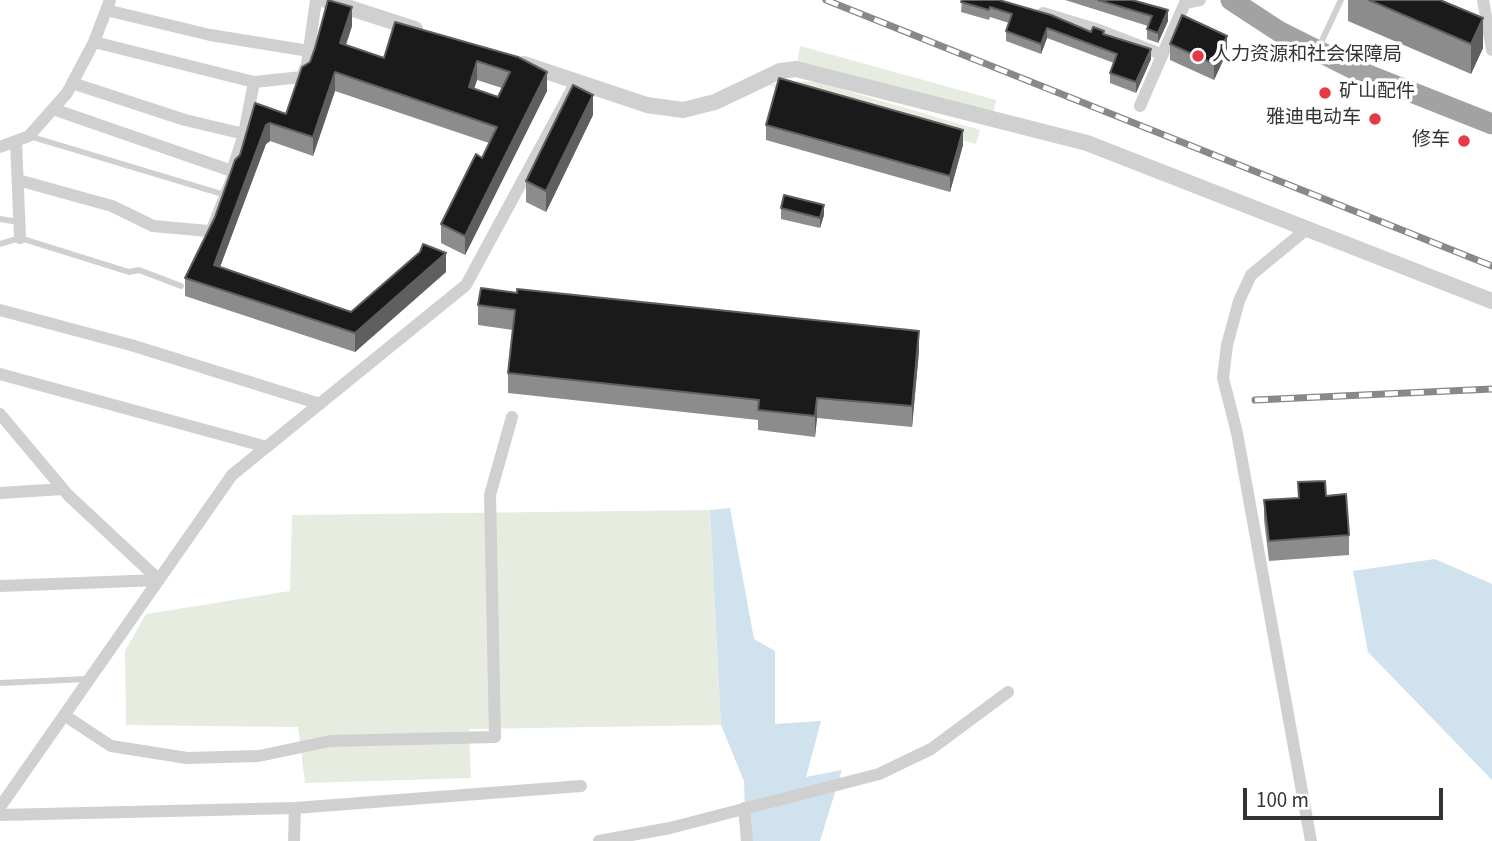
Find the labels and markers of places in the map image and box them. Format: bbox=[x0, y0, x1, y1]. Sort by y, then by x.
place label: 人力资源和社会保障局 bbox=[1212, 45, 1402, 67]
marker: 人力资源和社会保障局 bbox=[1190, 48, 1206, 64]
place label: 矿山配件 bbox=[1339, 82, 1415, 104]
marker: 矿山配件 bbox=[1317, 85, 1333, 101]
place label: 雅迪电动车 bbox=[1266, 108, 1361, 130]
marker: 雅迪电动车 bbox=[1367, 111, 1383, 127]
place label: 修车 bbox=[1412, 130, 1450, 152]
marker: 修车 bbox=[1456, 133, 1472, 149]

